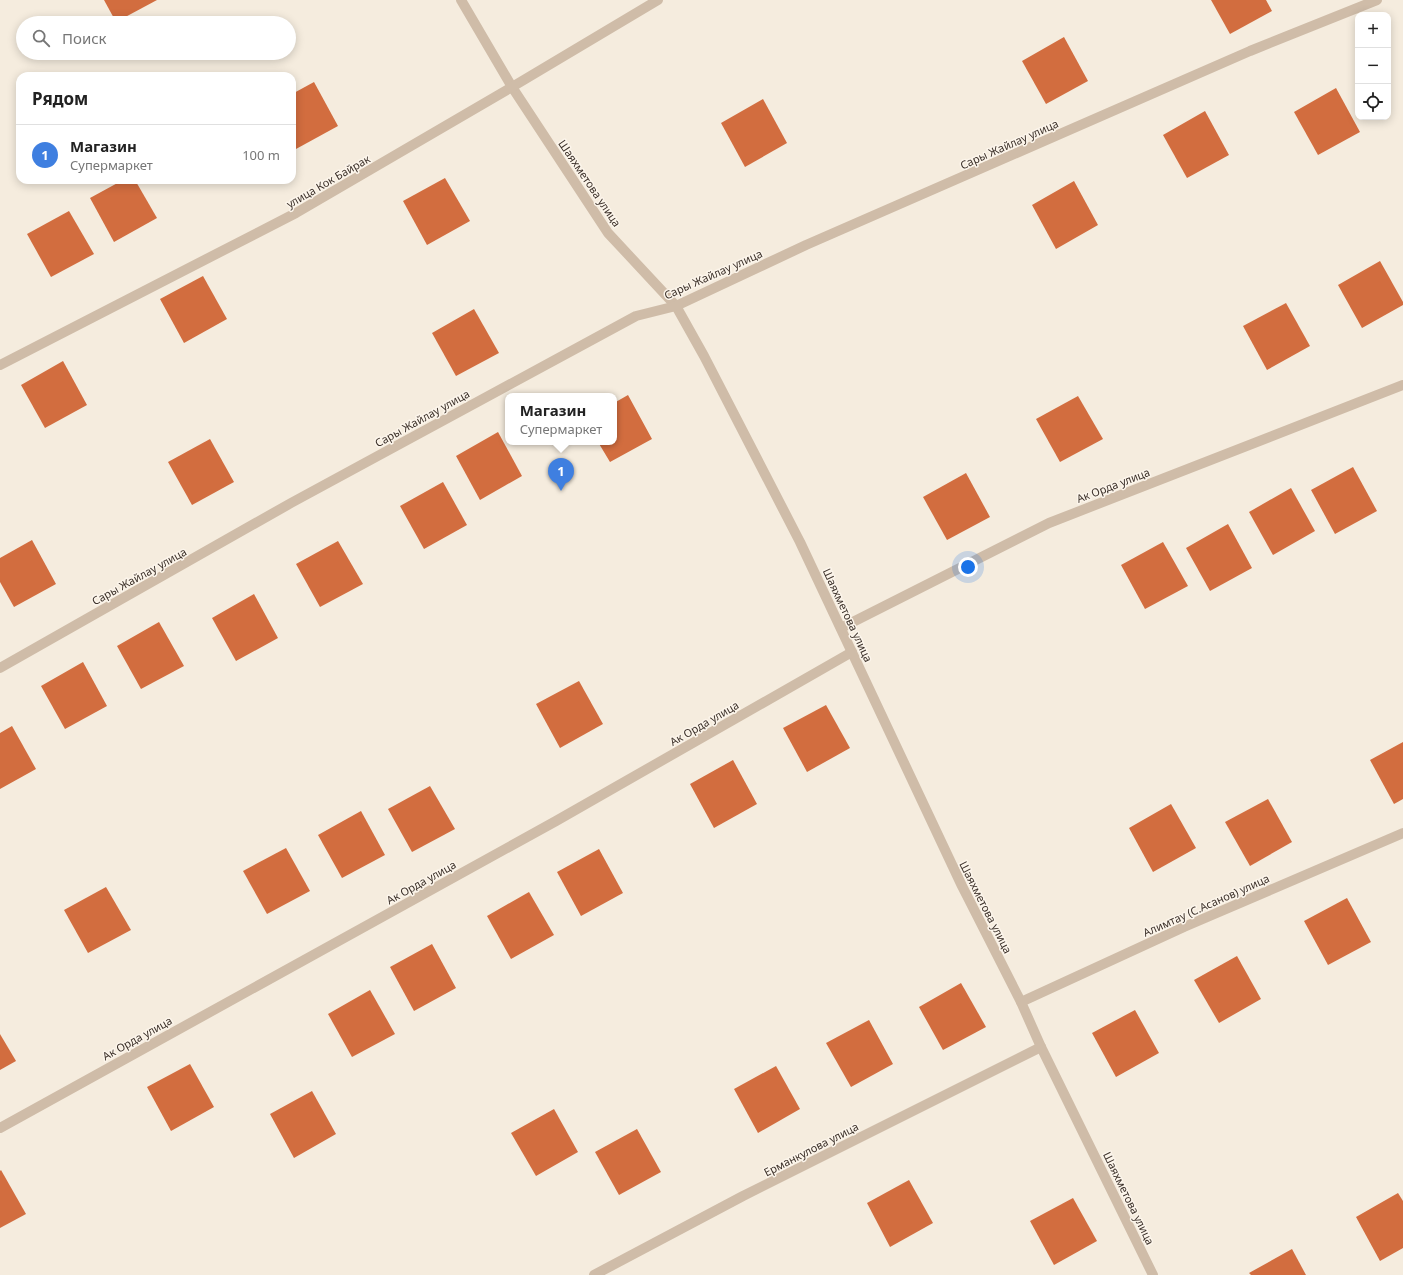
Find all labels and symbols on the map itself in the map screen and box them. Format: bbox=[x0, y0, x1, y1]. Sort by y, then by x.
street label: Сары Жайлау улица bbox=[958, 116, 1060, 172]
street label: Шаяхметова улица bbox=[555, 137, 625, 229]
street label: улица Кок Байрак bbox=[283, 151, 373, 211]
street label: Сары Жайлау улица bbox=[662, 246, 764, 302]
street label: Сары Жайлау улица bbox=[372, 386, 472, 450]
pin: 1 bbox=[548, 458, 574, 491]
street label: Ак Орда улица bbox=[1074, 464, 1152, 506]
street label: Сары Жайлау улица bbox=[89, 544, 189, 608]
your location bbox=[958, 557, 978, 577]
street label: Шаяхметова улица bbox=[820, 566, 876, 664]
street label: Ак Орда улица bbox=[667, 697, 741, 749]
street label: Ак Орда улица bbox=[383, 857, 459, 907]
street label: Шаяхметова улица bbox=[956, 858, 1016, 956]
street label: Алимтау (С.Асанов) улица bbox=[1140, 870, 1272, 940]
street label: Ак Орда улица bbox=[99, 1013, 175, 1063]
street label: Ерманкулова улица bbox=[761, 1119, 861, 1179]
street label: Шаяхметова улица bbox=[1100, 1149, 1158, 1247]

